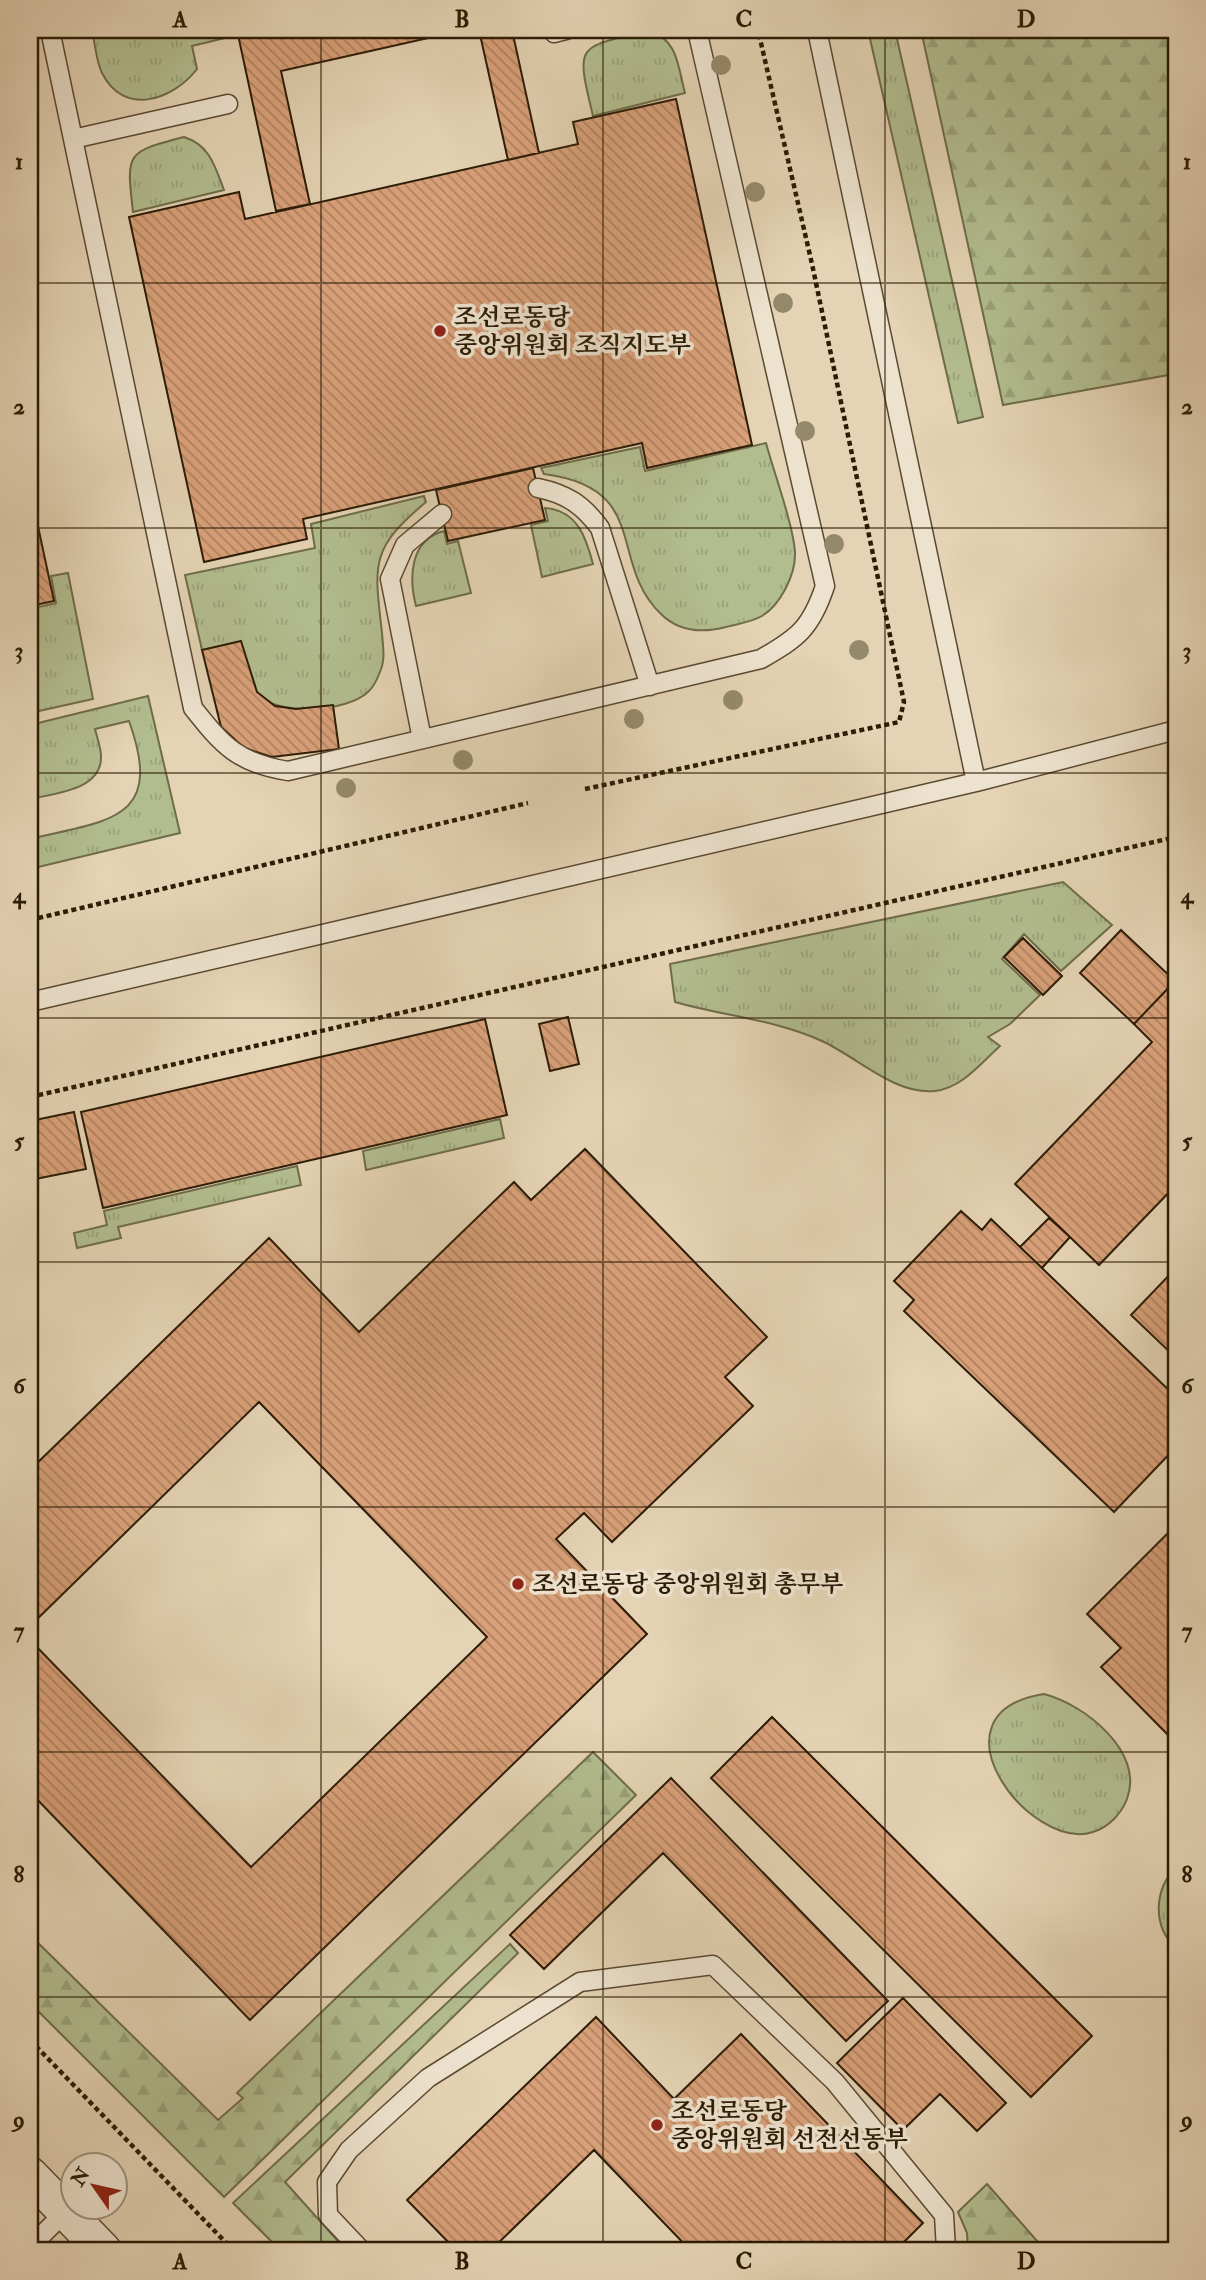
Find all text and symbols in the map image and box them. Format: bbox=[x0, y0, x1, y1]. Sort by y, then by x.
text: A bbox=[172, 5, 188, 34]
text: B bbox=[454, 5, 470, 34]
text: C bbox=[736, 5, 752, 34]
text: D bbox=[1017, 5, 1035, 34]
text: 1 bbox=[15, 147, 23, 176]
text: 1 bbox=[1183, 147, 1191, 176]
place label: 조선로동당 중앙위원회 조직지도부 bbox=[454, 302, 691, 361]
marker: 조선로동당 중앙위원회 조직지도부 bbox=[432, 323, 448, 339]
text: 2 bbox=[13, 392, 25, 421]
text: 2 bbox=[1181, 392, 1193, 421]
text: 3 bbox=[15, 636, 23, 665]
text: 3 bbox=[1183, 636, 1191, 665]
text: 4 bbox=[12, 881, 27, 910]
text: 4 bbox=[1180, 881, 1195, 910]
text: 5 bbox=[14, 1126, 25, 1155]
text: 5 bbox=[1182, 1126, 1193, 1155]
text: 6 bbox=[13, 1371, 27, 1400]
text: 6 bbox=[1181, 1371, 1195, 1400]
place label: 조선로동당 중앙위원회 총무부 bbox=[532, 1569, 844, 1600]
marker: 조선로동당 중앙위원회 총무부 bbox=[510, 1576, 526, 1592]
text: 7 bbox=[14, 1616, 25, 1645]
text: 7 bbox=[1182, 1616, 1193, 1645]
text: 8 bbox=[14, 1860, 25, 1889]
text: 8 bbox=[1182, 1860, 1193, 1889]
place label: 조선로동당 중앙위원회 선전선동부 bbox=[671, 2096, 908, 2155]
text: 9 bbox=[11, 2105, 25, 2134]
text: 9 bbox=[1179, 2105, 1193, 2134]
marker: 조선로동당 중앙위원회 선전선동부 bbox=[649, 2117, 665, 2133]
north arrow bbox=[60, 2150, 130, 2220]
text: N bbox=[65, 2162, 96, 2192]
text: A bbox=[172, 2247, 188, 2276]
text: B bbox=[454, 2247, 470, 2276]
text: C bbox=[736, 2247, 752, 2276]
text: D bbox=[1017, 2247, 1035, 2276]

